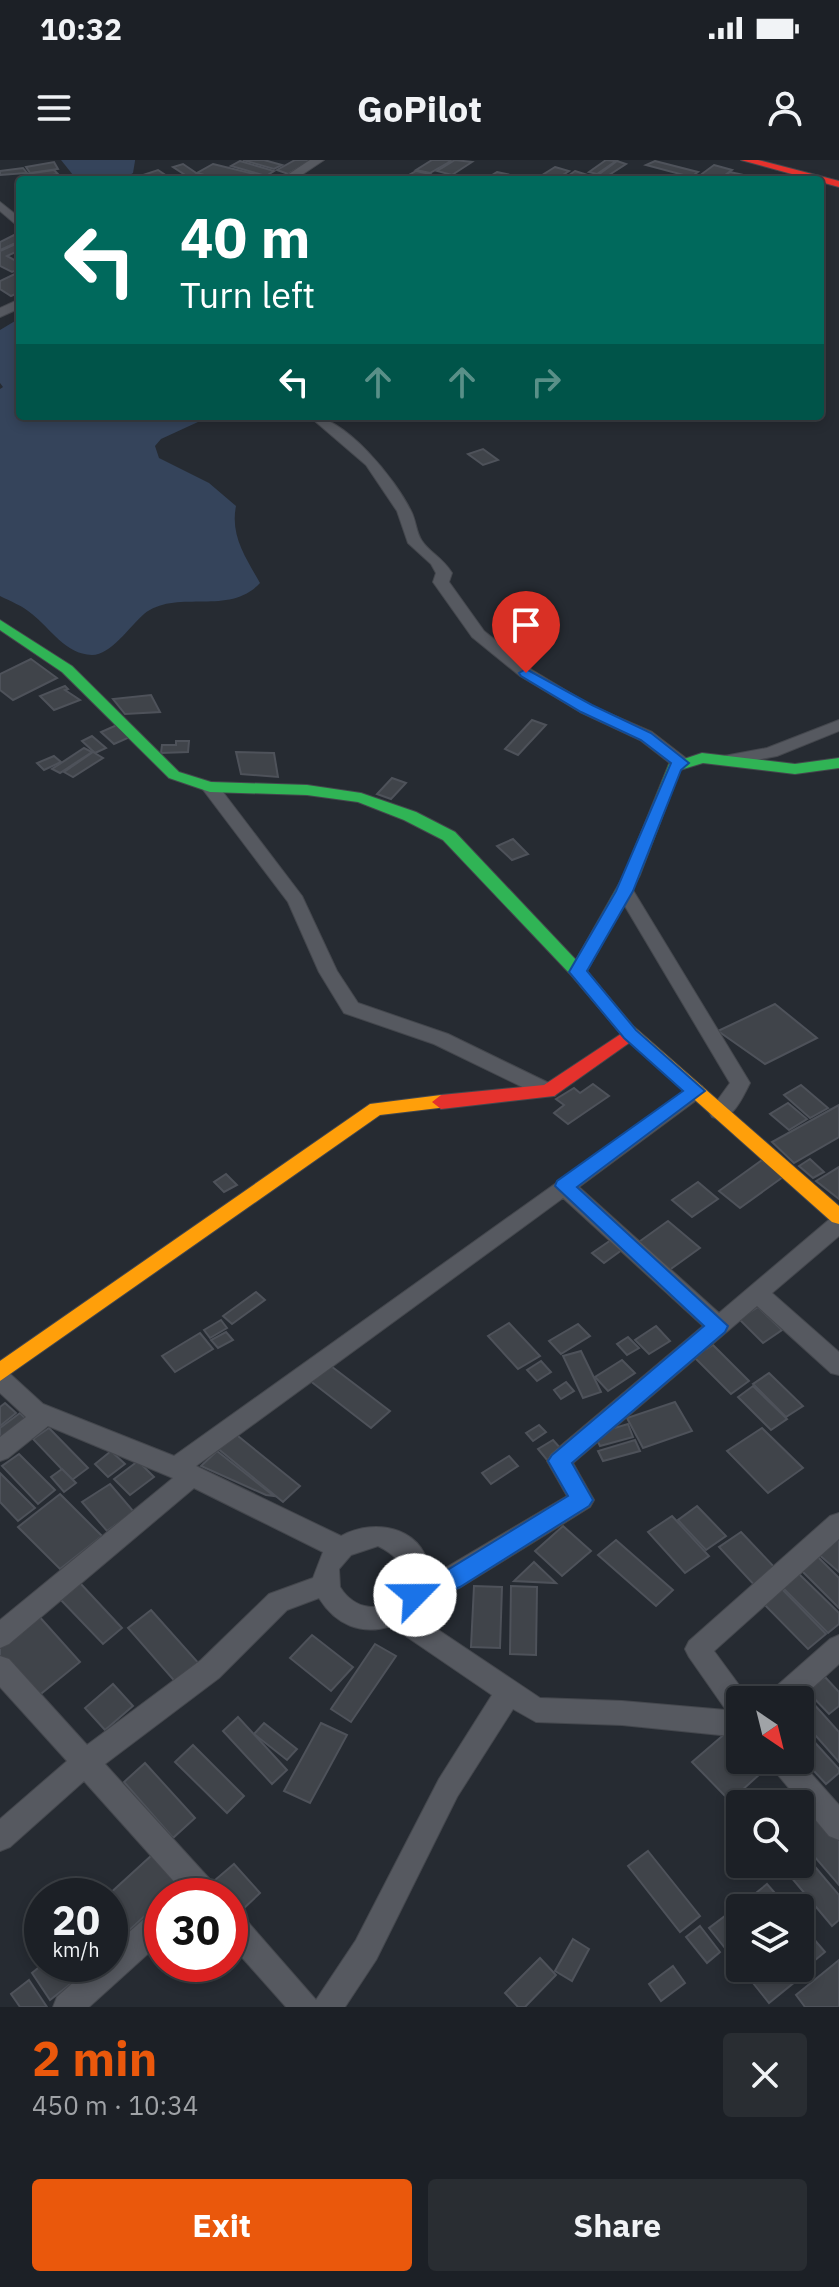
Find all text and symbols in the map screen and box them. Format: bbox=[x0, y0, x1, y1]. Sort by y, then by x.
text: 10:32 bbox=[40, 9, 122, 48]
text: GoPilot bbox=[357, 85, 482, 132]
icon: menu bbox=[32, 86, 76, 130]
icon: person bbox=[763, 86, 807, 130]
text: 40 m bbox=[180, 201, 310, 273]
icon: left bbox=[48, 208, 152, 312]
text: Turn left bbox=[180, 271, 315, 318]
icon: left bbox=[272, 360, 316, 404]
icon: ahead bbox=[356, 360, 400, 404]
icon: ahead bbox=[440, 360, 484, 404]
icon: right bbox=[524, 360, 568, 404]
pin bbox=[492, 591, 560, 673]
icon: arrive bbox=[504, 603, 548, 647]
position arrow bbox=[373, 1553, 457, 1637]
north arrow bbox=[726, 1686, 814, 1774]
map controls bbox=[726, 1686, 814, 1982]
button: search bbox=[726, 1790, 814, 1878]
speed limit sign: 30 bbox=[144, 1878, 248, 1982]
text: 20 bbox=[52, 1894, 100, 1946]
button: layers bbox=[726, 1894, 814, 1982]
text: km/h bbox=[52, 1936, 100, 1963]
text: 2 min bbox=[32, 2027, 157, 2089]
button: close bbox=[723, 2033, 807, 2117]
text: 450 m · 10:34 bbox=[32, 2088, 198, 2122]
button: Exit bbox=[32, 2179, 412, 2271]
button: Share bbox=[428, 2179, 807, 2271]

